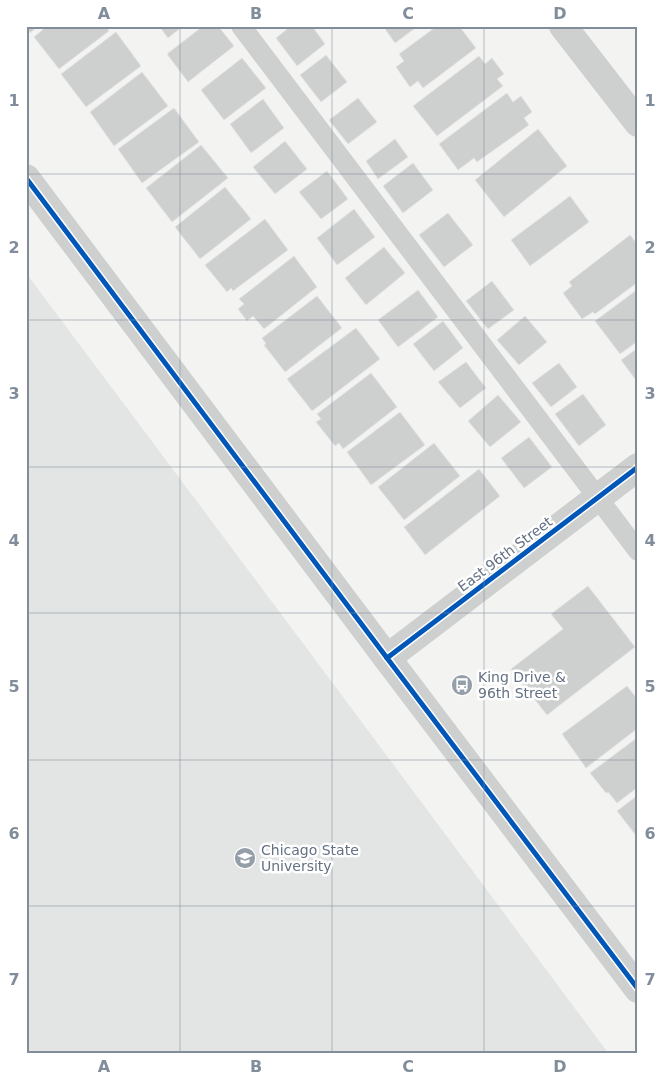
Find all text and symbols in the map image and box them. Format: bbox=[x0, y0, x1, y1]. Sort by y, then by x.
text: A bbox=[98, 4, 111, 23]
text: B bbox=[250, 4, 262, 23]
text: C bbox=[402, 4, 414, 23]
text: D bbox=[553, 4, 567, 23]
text: 1 bbox=[8, 91, 20, 110]
text: 1 bbox=[644, 91, 656, 110]
text: 2 bbox=[8, 238, 20, 257]
text: 2 bbox=[644, 238, 656, 257]
text: 3 bbox=[8, 384, 20, 403]
text: 3 bbox=[644, 384, 656, 403]
street label: East 96th Street bbox=[455, 513, 556, 595]
text: 4 bbox=[8, 531, 20, 550]
text: 4 bbox=[644, 531, 656, 550]
place label: King Drive & 96th Street bbox=[478, 669, 566, 701]
bus stop icon: King Drive & 96th Street bbox=[450, 673, 474, 697]
text: 5 bbox=[8, 677, 20, 696]
text: 5 bbox=[644, 677, 656, 696]
text: 6 bbox=[8, 824, 20, 843]
text: 6 bbox=[644, 824, 656, 843]
place label: Chicago State University bbox=[261, 842, 359, 874]
school or university icon: Chicago State University bbox=[233, 846, 257, 870]
text: 7 bbox=[8, 970, 20, 989]
text: 7 bbox=[644, 970, 656, 989]
text: A bbox=[98, 1057, 111, 1076]
text: B bbox=[250, 1057, 262, 1076]
text: C bbox=[402, 1057, 414, 1076]
text: D bbox=[553, 1057, 567, 1076]

